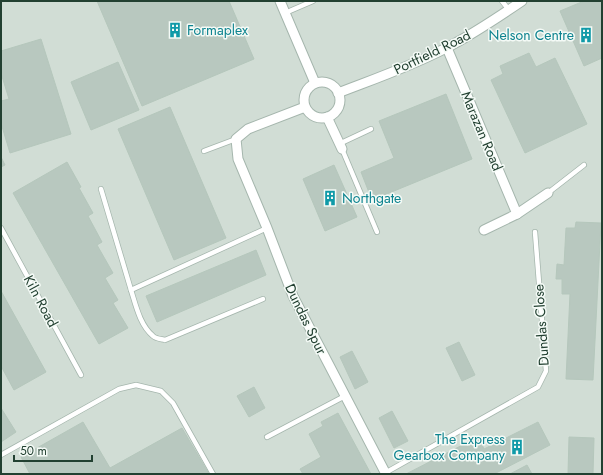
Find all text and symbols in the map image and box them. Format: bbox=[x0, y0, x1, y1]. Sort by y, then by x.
place label: Formaplex bbox=[187, 20, 248, 40]
building icon: Formaplex bbox=[166, 21, 184, 39]
street label: Portfield Road bbox=[390, 25, 474, 79]
place label: Nelson Centre bbox=[489, 25, 574, 45]
building icon: Nelson Centre bbox=[577, 26, 595, 44]
street label: Marazan Road bbox=[456, 88, 508, 174]
place label: Northgate bbox=[342, 188, 401, 208]
building icon: Northgate bbox=[321, 189, 339, 207]
street label: Kiln Road bbox=[19, 271, 63, 331]
street label: Dundas Spur bbox=[280, 280, 332, 358]
street label: Dundas Close bbox=[528, 283, 554, 367]
place label: The Express Gearbox Company bbox=[394, 429, 506, 465]
scale bar bbox=[14, 437, 92, 463]
building icon: The Express Gearbox Company bbox=[508, 438, 526, 456]
text: 50 m bbox=[20, 442, 47, 460]

